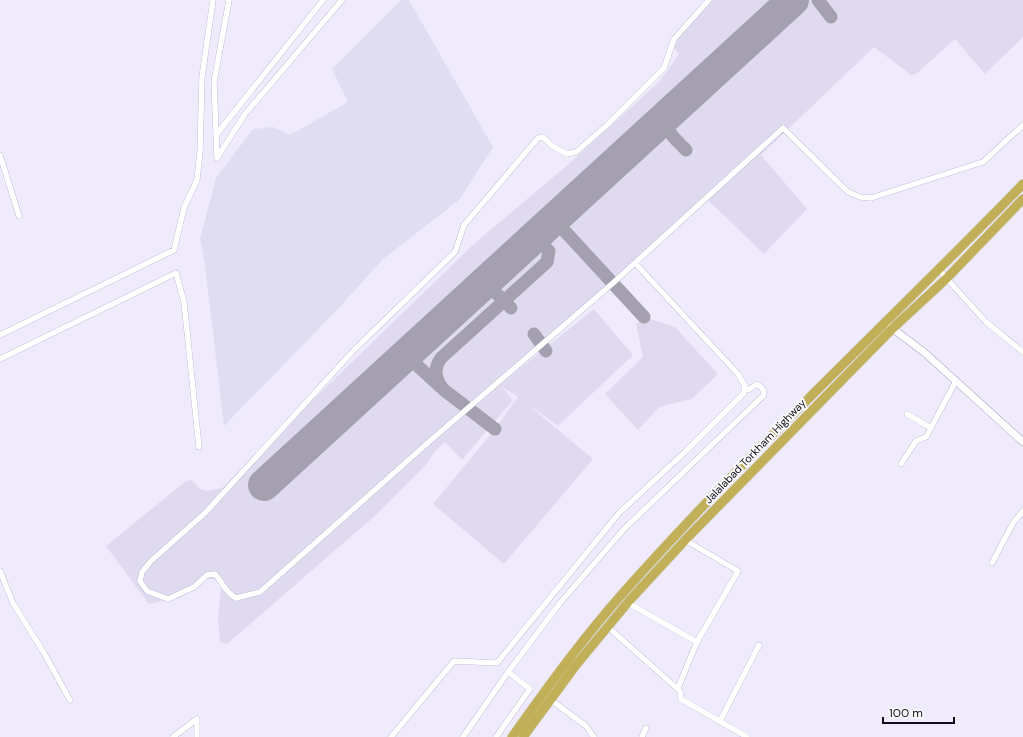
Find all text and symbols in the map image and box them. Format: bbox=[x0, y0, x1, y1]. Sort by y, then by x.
street label: Jalalabad Torkham Highway bbox=[701, 396, 809, 506]
scale bar bbox=[883, 699, 954, 725]
text: 100 m bbox=[889, 705, 923, 721]

